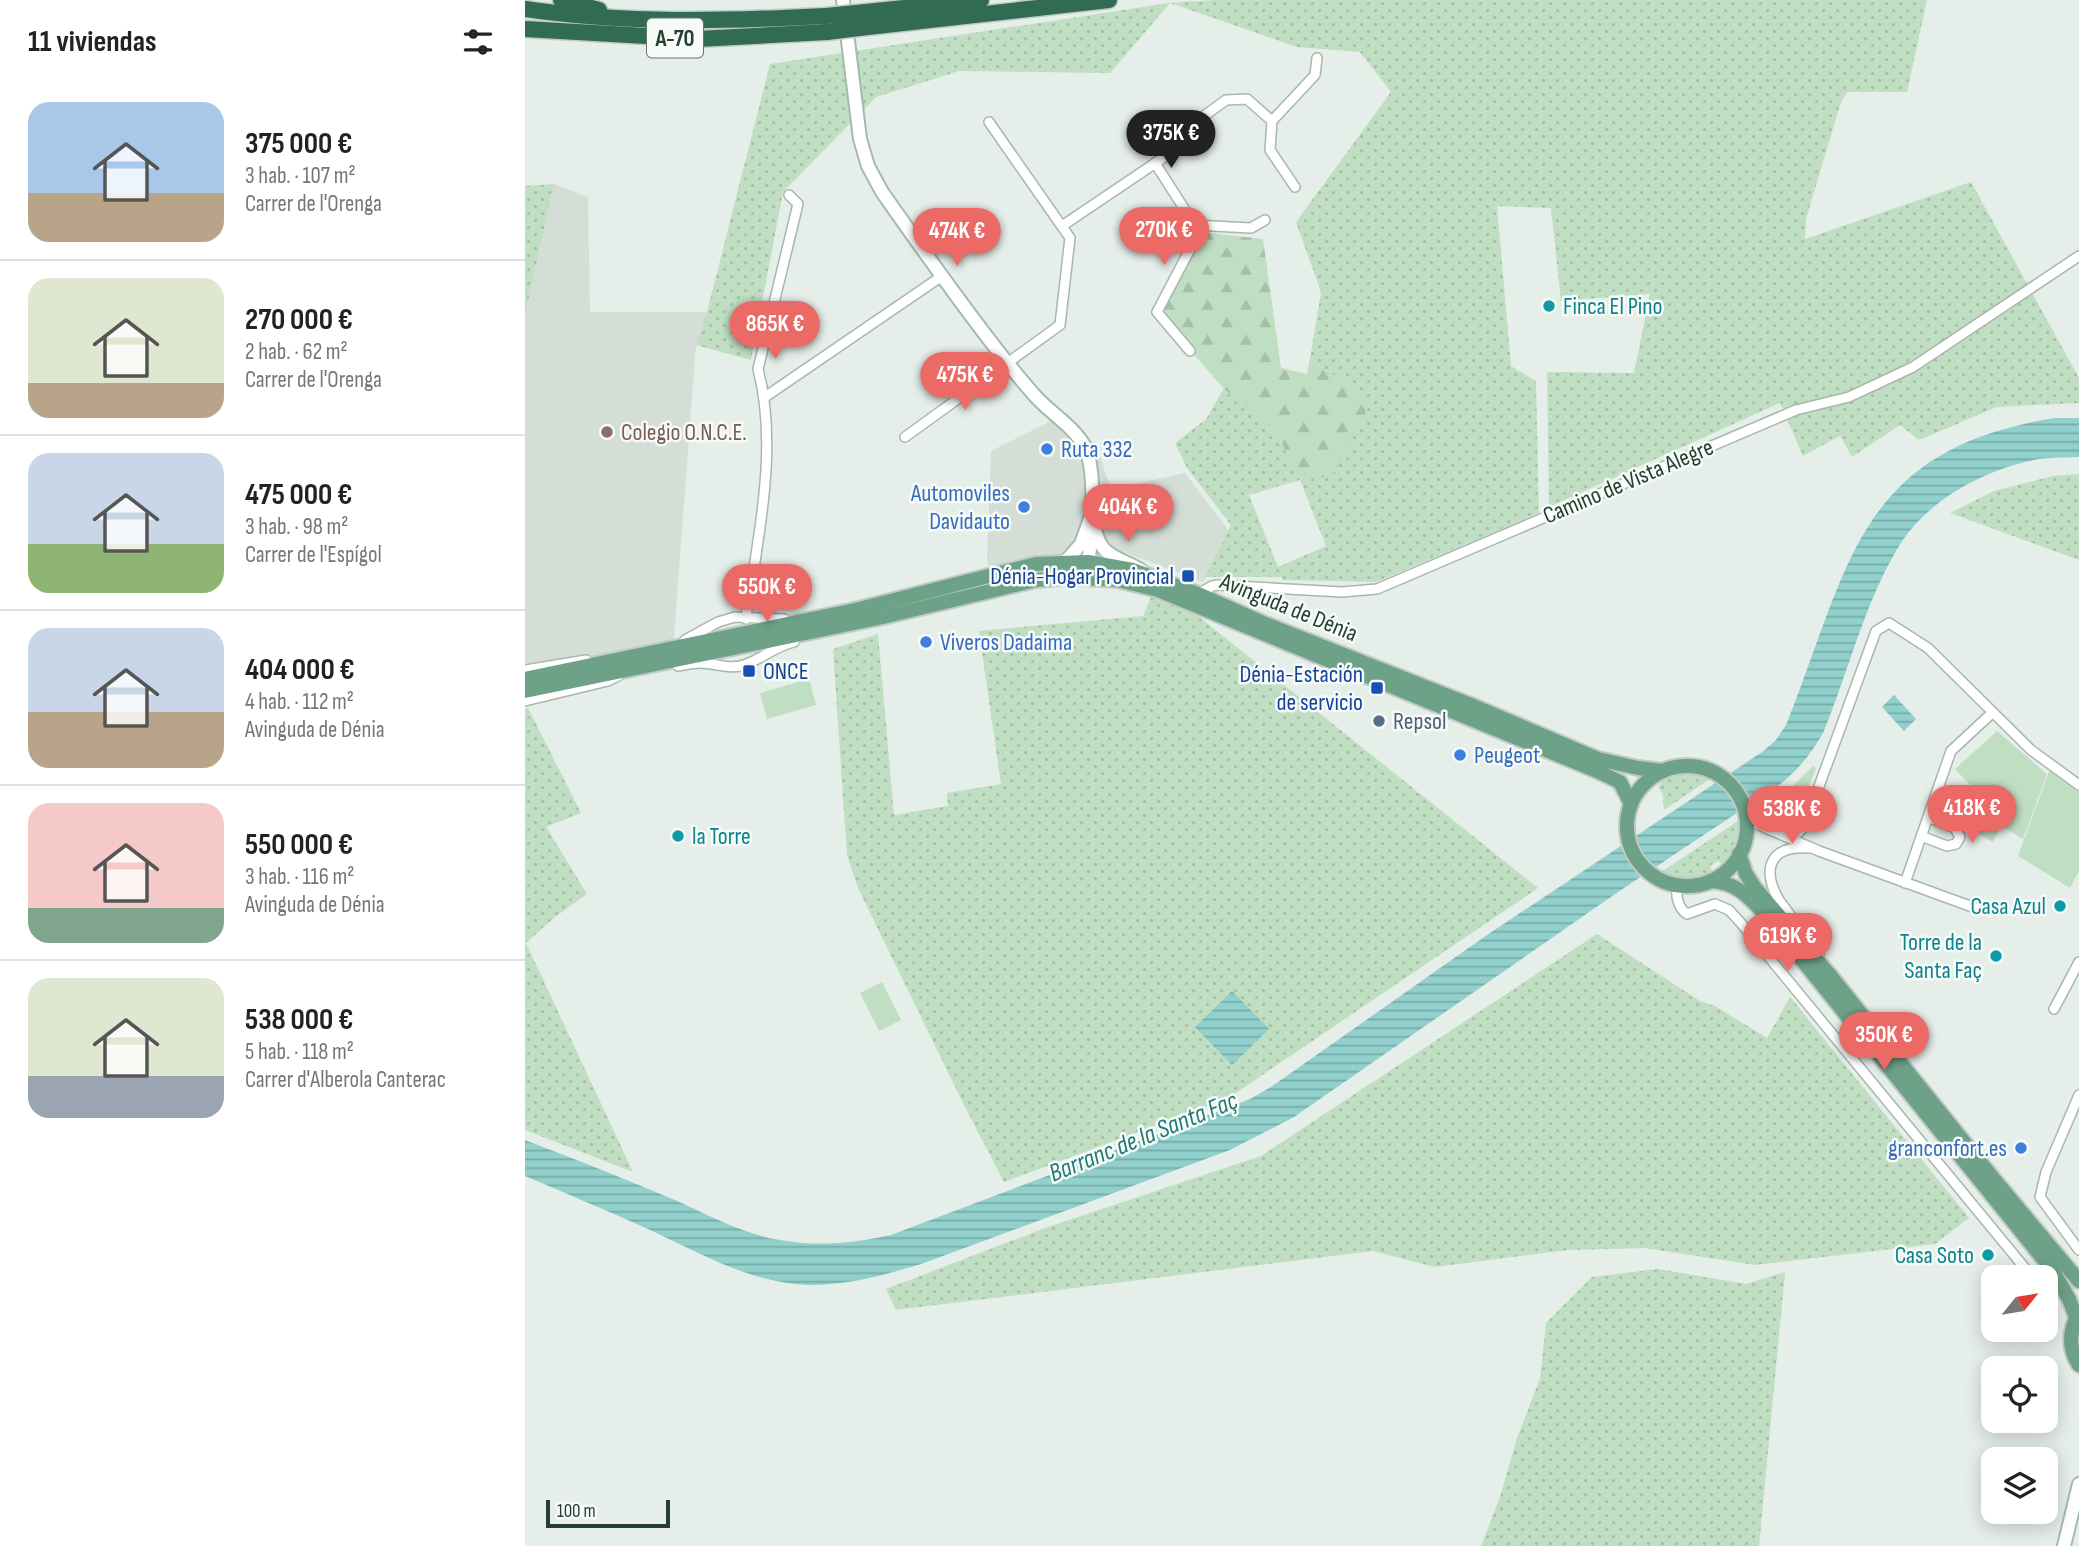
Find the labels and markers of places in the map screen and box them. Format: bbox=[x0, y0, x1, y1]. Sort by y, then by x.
pin: 375K € bbox=[1114, 110, 1228, 170]
pin: 474K € bbox=[900, 208, 1014, 268]
pin: 270K € bbox=[1107, 208, 1221, 267]
place label: Finca El Pino bbox=[1563, 292, 1663, 321]
marker: Finca El Pino bbox=[1541, 298, 1557, 314]
pin: 865K € bbox=[718, 302, 832, 361]
pin: 475K € bbox=[908, 352, 1022, 412]
place label: Colegio O.N.C.E. bbox=[621, 418, 747, 447]
marker: Colegio O.N.C.E. bbox=[599, 424, 615, 440]
place label: Ruta 332 bbox=[1061, 435, 1132, 464]
marker: Ruta 332 bbox=[1039, 441, 1055, 457]
place label: Automoviles Davidauto bbox=[910, 479, 1010, 536]
pin: 404K € bbox=[1071, 484, 1185, 544]
marker: Automoviles Davidauto bbox=[1016, 499, 1032, 515]
place label: Dénia-Hogar Provincial bbox=[990, 562, 1174, 591]
pin: 550K € bbox=[710, 564, 824, 624]
marker: Dénia-Hogar Provincial bbox=[1180, 568, 1196, 584]
place label: Viveros Dadaima bbox=[940, 628, 1072, 657]
marker: Viveros Dadaima bbox=[918, 634, 934, 650]
place label: ONCE bbox=[763, 657, 809, 686]
place label: Dénia-Estación de servicio bbox=[1239, 660, 1363, 717]
marker: ONCE bbox=[741, 663, 757, 679]
marker: Dénia-Estación de servicio bbox=[1369, 680, 1385, 696]
place label: Repsol bbox=[1393, 707, 1446, 736]
marker: Repsol bbox=[1371, 713, 1387, 729]
place label: Peugeot bbox=[1474, 741, 1540, 770]
marker: Peugeot bbox=[1452, 747, 1468, 763]
pin: 538K € bbox=[1735, 786, 1849, 846]
pin: 418K € bbox=[1915, 786, 2029, 845]
place label: la Torre bbox=[692, 822, 751, 851]
marker: la Torre bbox=[670, 828, 686, 844]
place label: Casa Azul bbox=[1970, 892, 2046, 921]
marker: Casa Azul bbox=[2052, 898, 2068, 914]
pin: 619K € bbox=[1731, 914, 1845, 973]
place label: Torre de la Santa Faç bbox=[1900, 928, 1982, 985]
marker: Torre de la Santa Faç bbox=[1988, 948, 2004, 964]
pin: 350K € bbox=[1827, 1012, 1941, 1072]
place label: granconfort.es bbox=[1888, 1134, 2007, 1163]
marker: granconfort.es bbox=[2013, 1140, 2029, 1156]
place label: Casa Soto bbox=[1895, 1241, 1974, 1270]
marker: Casa Soto bbox=[1980, 1247, 1996, 1263]

